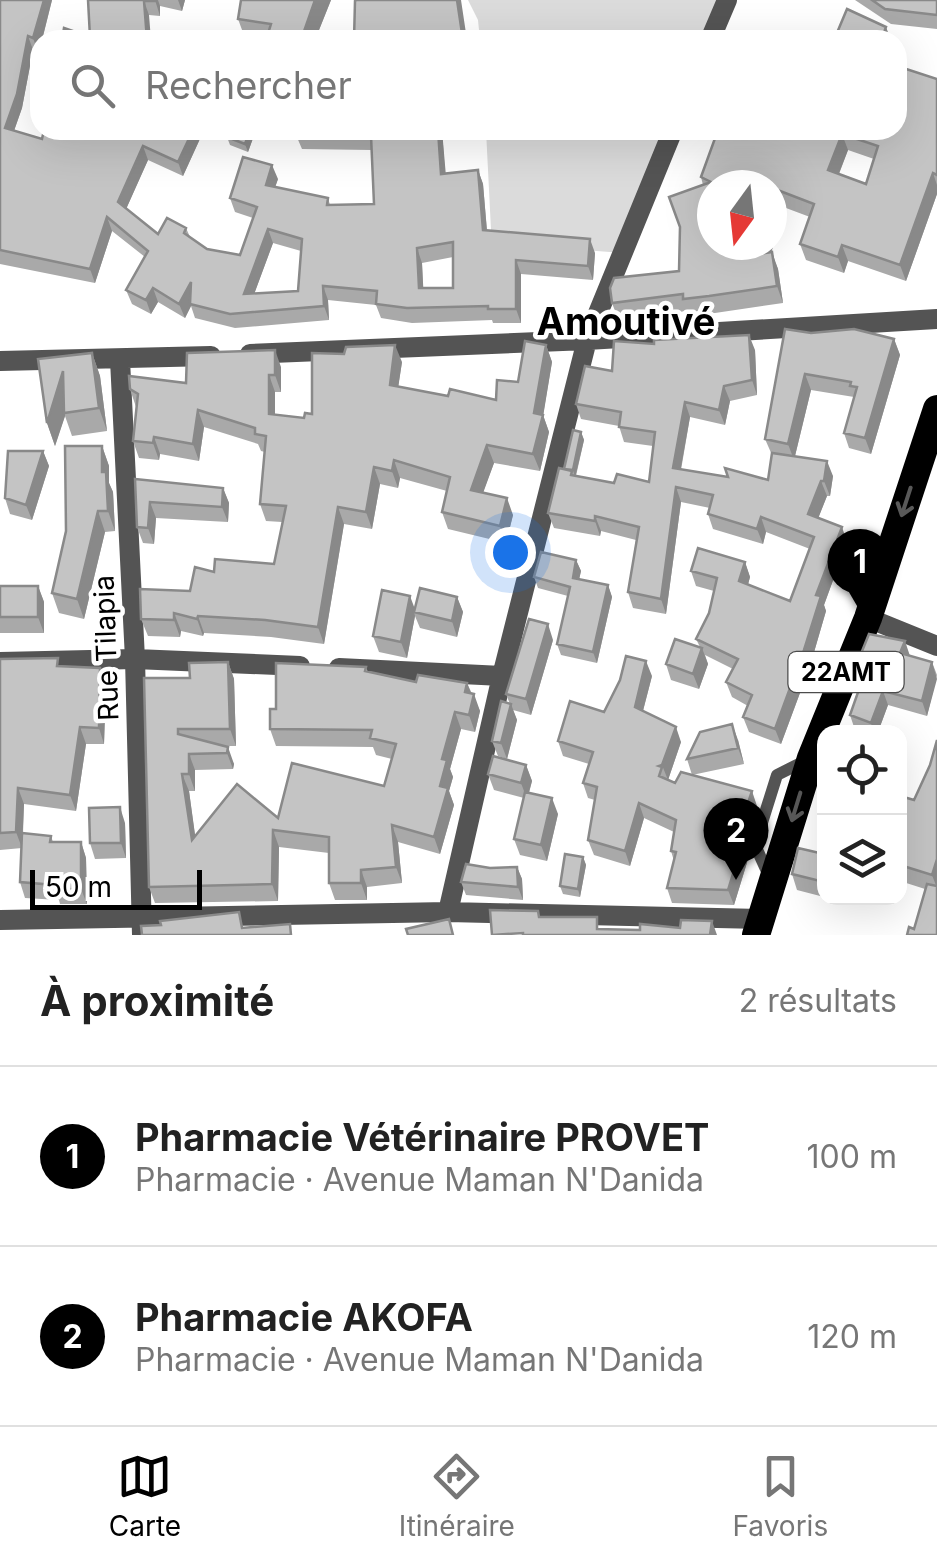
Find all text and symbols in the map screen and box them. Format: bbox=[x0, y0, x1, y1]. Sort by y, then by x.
search box bbox=[30, 30, 907, 140]
icon: search bbox=[65, 58, 120, 113]
text: Rechercher bbox=[145, 62, 352, 108]
north arrow bbox=[697, 170, 787, 260]
district label: Amoutivé bbox=[537, 298, 715, 344]
one-way arrow bbox=[896, 485, 914, 517]
your location bbox=[485, 527, 536, 578]
pin: 1 bbox=[828, 528, 892, 611]
street label: Rue Tilapia bbox=[86, 575, 126, 721]
road number: 22AMT bbox=[788, 652, 904, 692]
map controls bbox=[817, 725, 907, 905]
button: locate bbox=[817, 725, 907, 815]
one-way arrow bbox=[785, 791, 803, 822]
pin: 2 bbox=[704, 798, 768, 880]
button: layers bbox=[817, 815, 907, 905]
scale bar bbox=[30, 865, 202, 910]
text: 50 m bbox=[45, 870, 112, 904]
text: À proximité bbox=[40, 975, 274, 1026]
text: 2 résultats bbox=[739, 981, 897, 1020]
text: Pharmacie Vétérinaire PROVET bbox=[135, 1114, 709, 1160]
text: 1 bbox=[66, 1137, 79, 1176]
text: 100 m bbox=[807, 1137, 897, 1176]
text: Pharmacie · Avenue Maman N'Danida bbox=[135, 1160, 704, 1199]
text: Pharmacie AKOFA bbox=[135, 1294, 473, 1340]
text: 2 bbox=[62, 1317, 83, 1356]
text: 120 m bbox=[807, 1317, 897, 1356]
text: Pharmacie · Avenue Maman N'Danida bbox=[135, 1340, 704, 1379]
tab: Carte bbox=[109, 1449, 181, 1543]
tab: Itinéraire bbox=[399, 1449, 515, 1543]
tab: Favoris bbox=[733, 1449, 828, 1543]

